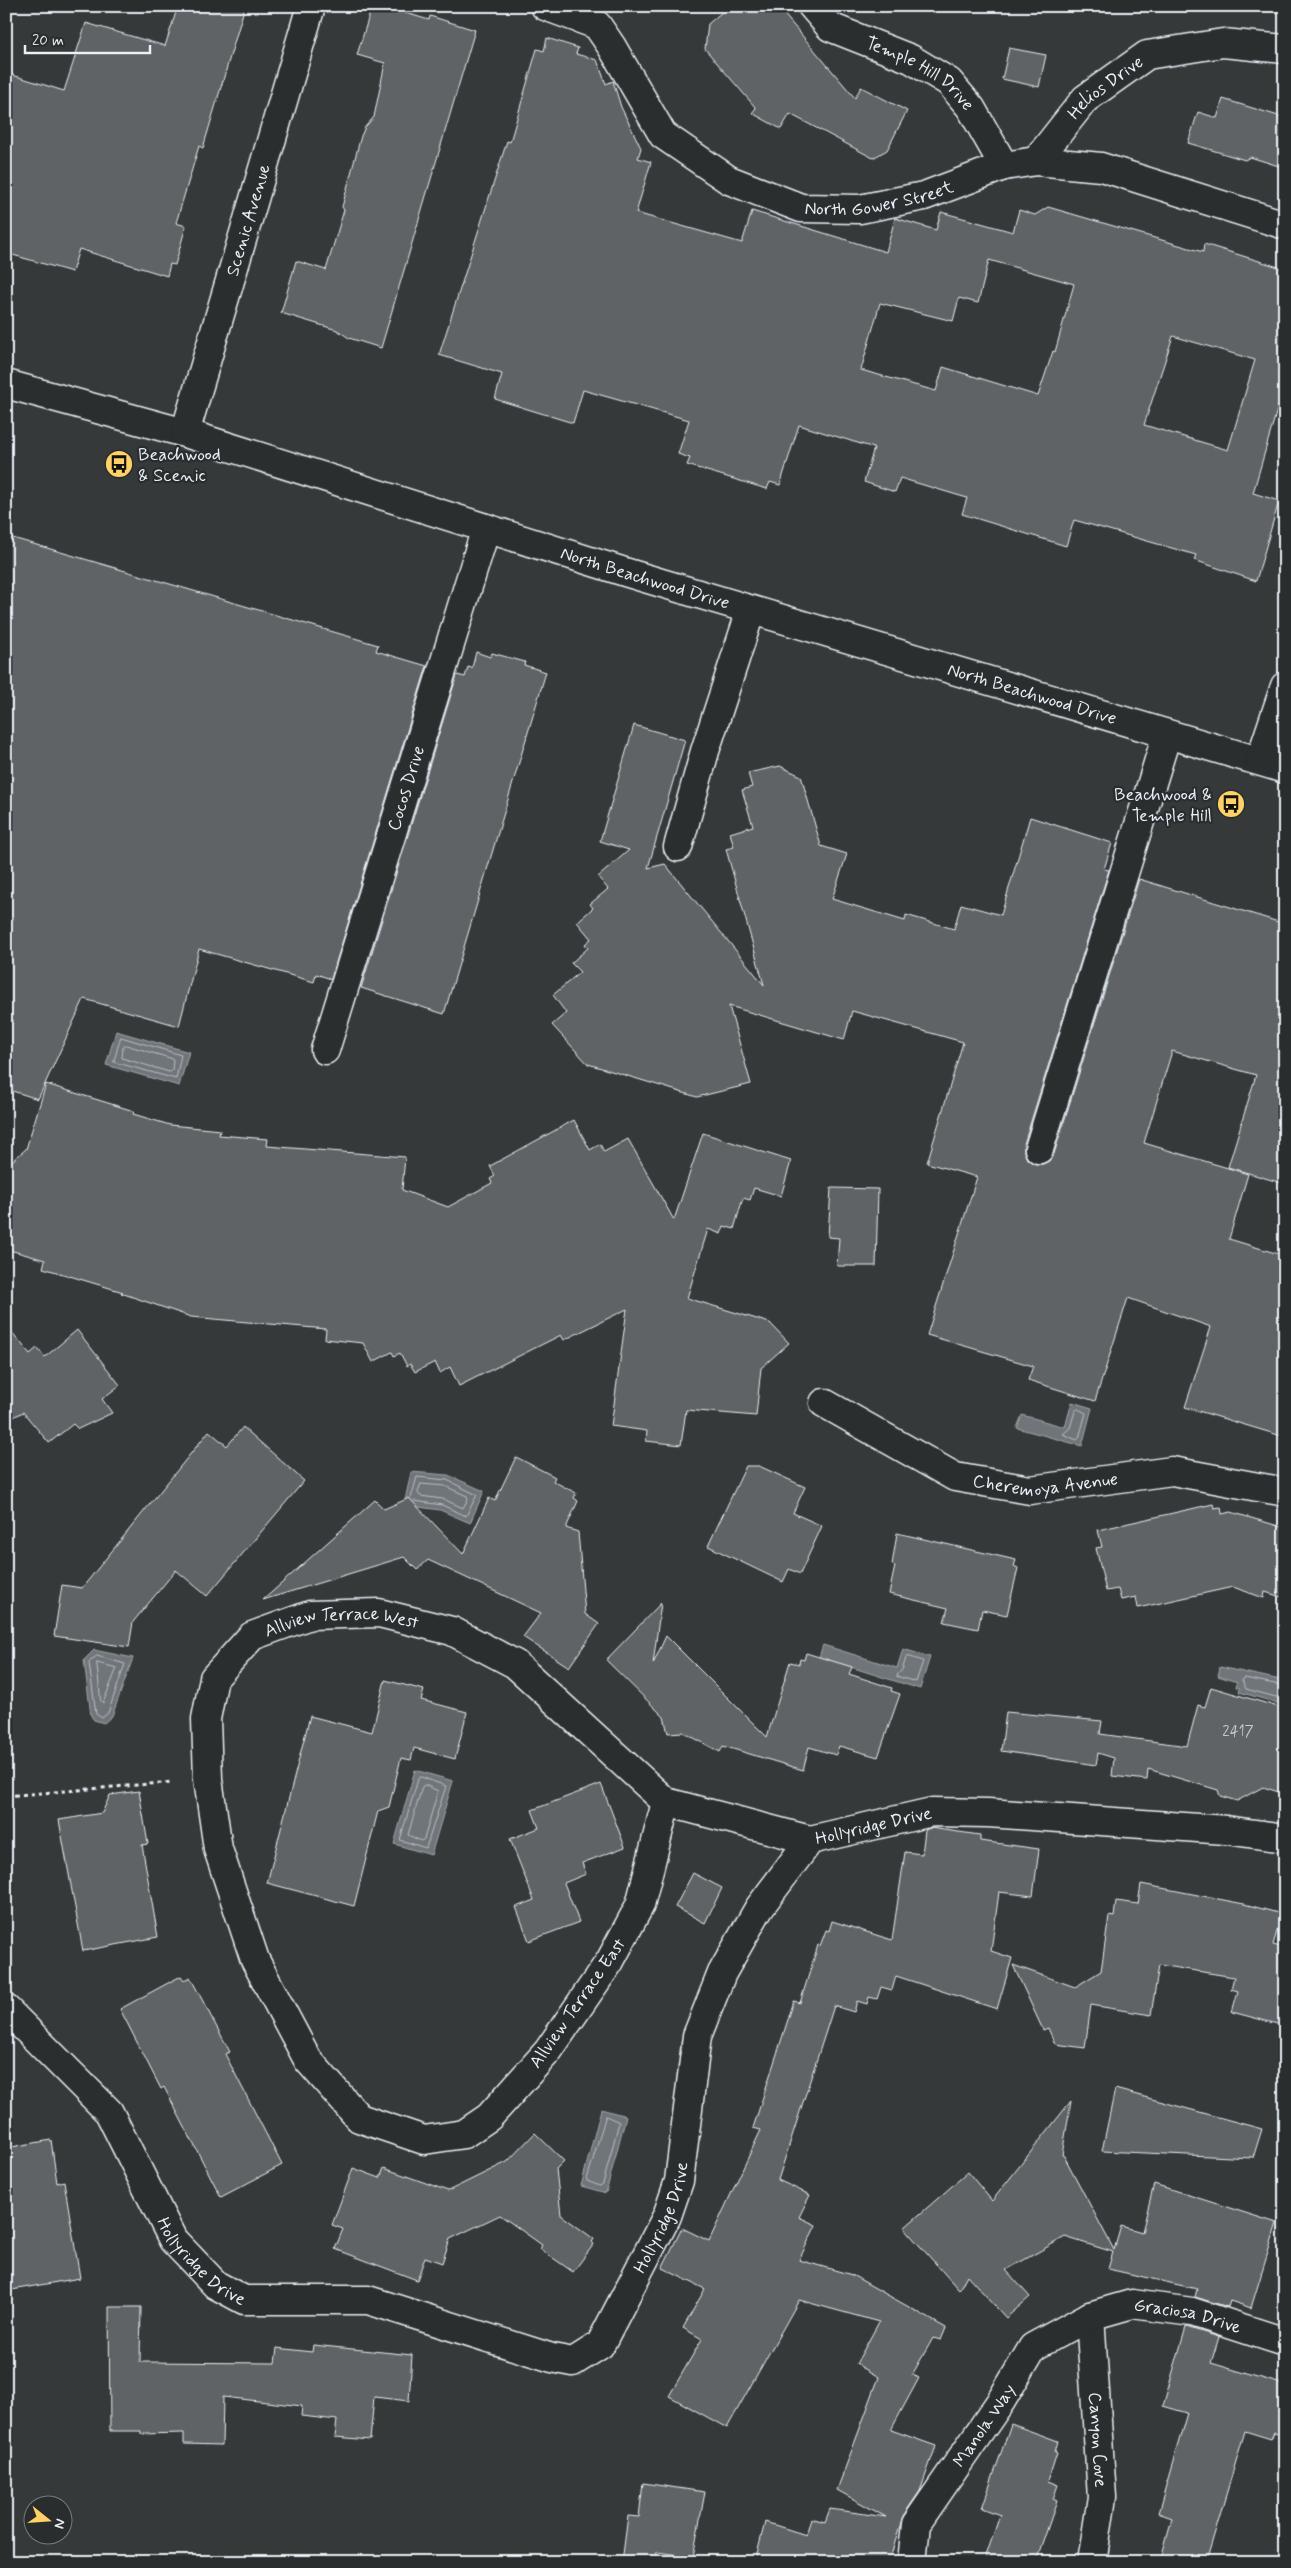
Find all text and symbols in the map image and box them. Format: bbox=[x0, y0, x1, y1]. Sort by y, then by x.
scale bar bbox=[25, 22, 150, 54]
text: 20 m bbox=[32, 31, 64, 51]
street label: Temple Hill Drive bbox=[862, 31, 979, 116]
street label: Helios Drive bbox=[1062, 50, 1148, 125]
street label: Scenic Avenue bbox=[221, 161, 277, 279]
street label: North Gower Street bbox=[804, 175, 957, 222]
place label: Beachwood & Scenic bbox=[138, 443, 221, 488]
bus stop icon: Beachwood & Scenic bbox=[104, 449, 134, 479]
street label: North Beachwood Drive bbox=[557, 541, 732, 616]
street label: North Beachwood Drive bbox=[944, 658, 1119, 731]
street label: Cocos Drive bbox=[382, 743, 431, 834]
place label: Beachwood & Temple Hill bbox=[1114, 783, 1212, 828]
bus stop icon: Beachwood & Temple Hill bbox=[1216, 789, 1246, 819]
street label: Cheremoya Avenue bbox=[971, 1467, 1120, 1504]
street label: Allview Terrace West bbox=[261, 1602, 422, 1644]
house number: 2417 bbox=[1222, 1722, 1254, 1742]
street label: Hollyridge Drive bbox=[813, 1801, 934, 1851]
street label: Allview Terrace East bbox=[524, 1933, 632, 2073]
street label: Hollyridge Drive bbox=[628, 2161, 694, 2278]
street label: Hollyridge Drive bbox=[151, 2213, 250, 2312]
street label: Graciosa Drive bbox=[1132, 2293, 1244, 2340]
street label: Manola Way bbox=[948, 2380, 1022, 2472]
street label: Canyon Cove bbox=[1082, 2391, 1112, 2488]
north arrow bbox=[22, 2496, 72, 2546]
text: N bbox=[50, 2516, 69, 2531]

